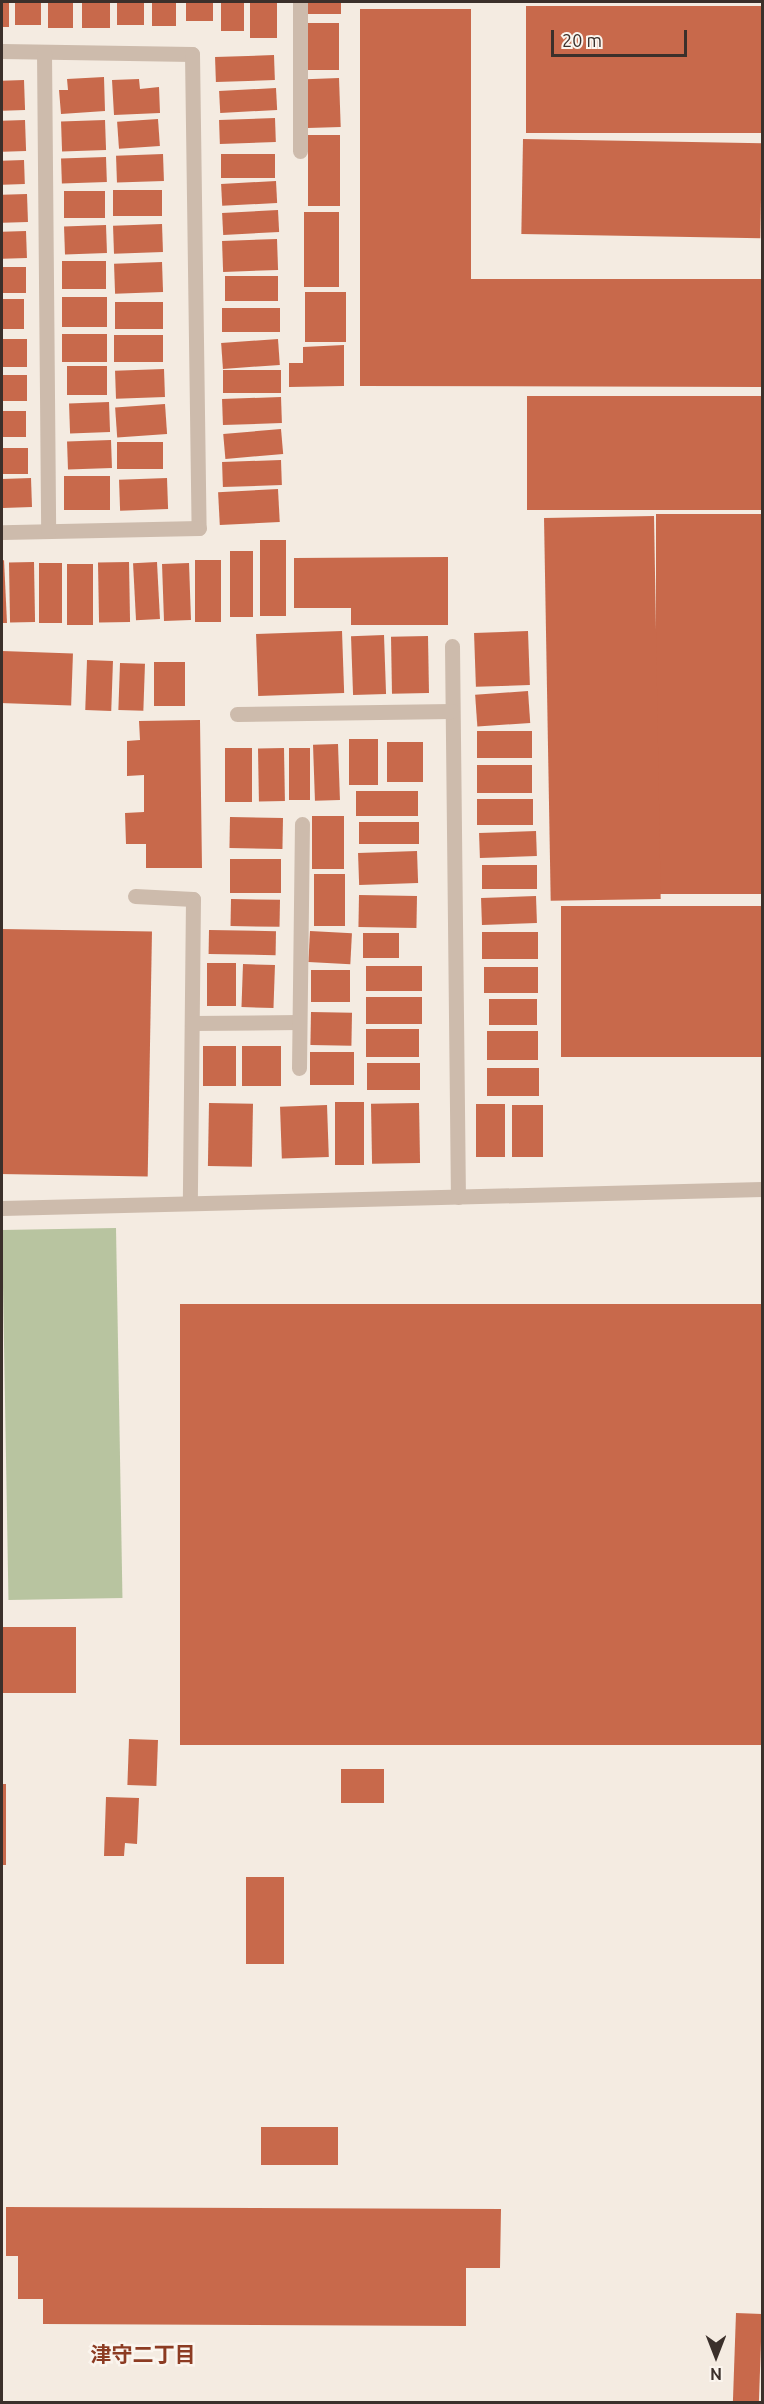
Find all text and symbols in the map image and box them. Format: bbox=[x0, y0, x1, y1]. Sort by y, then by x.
scale bar bbox=[554, 18, 690, 56]
text: 20 m bbox=[562, 30, 602, 50]
north arrow bbox=[686, 2326, 746, 2386]
district label: 津守二丁目 bbox=[91, 2341, 195, 2367]
text: N bbox=[710, 2365, 722, 2383]

